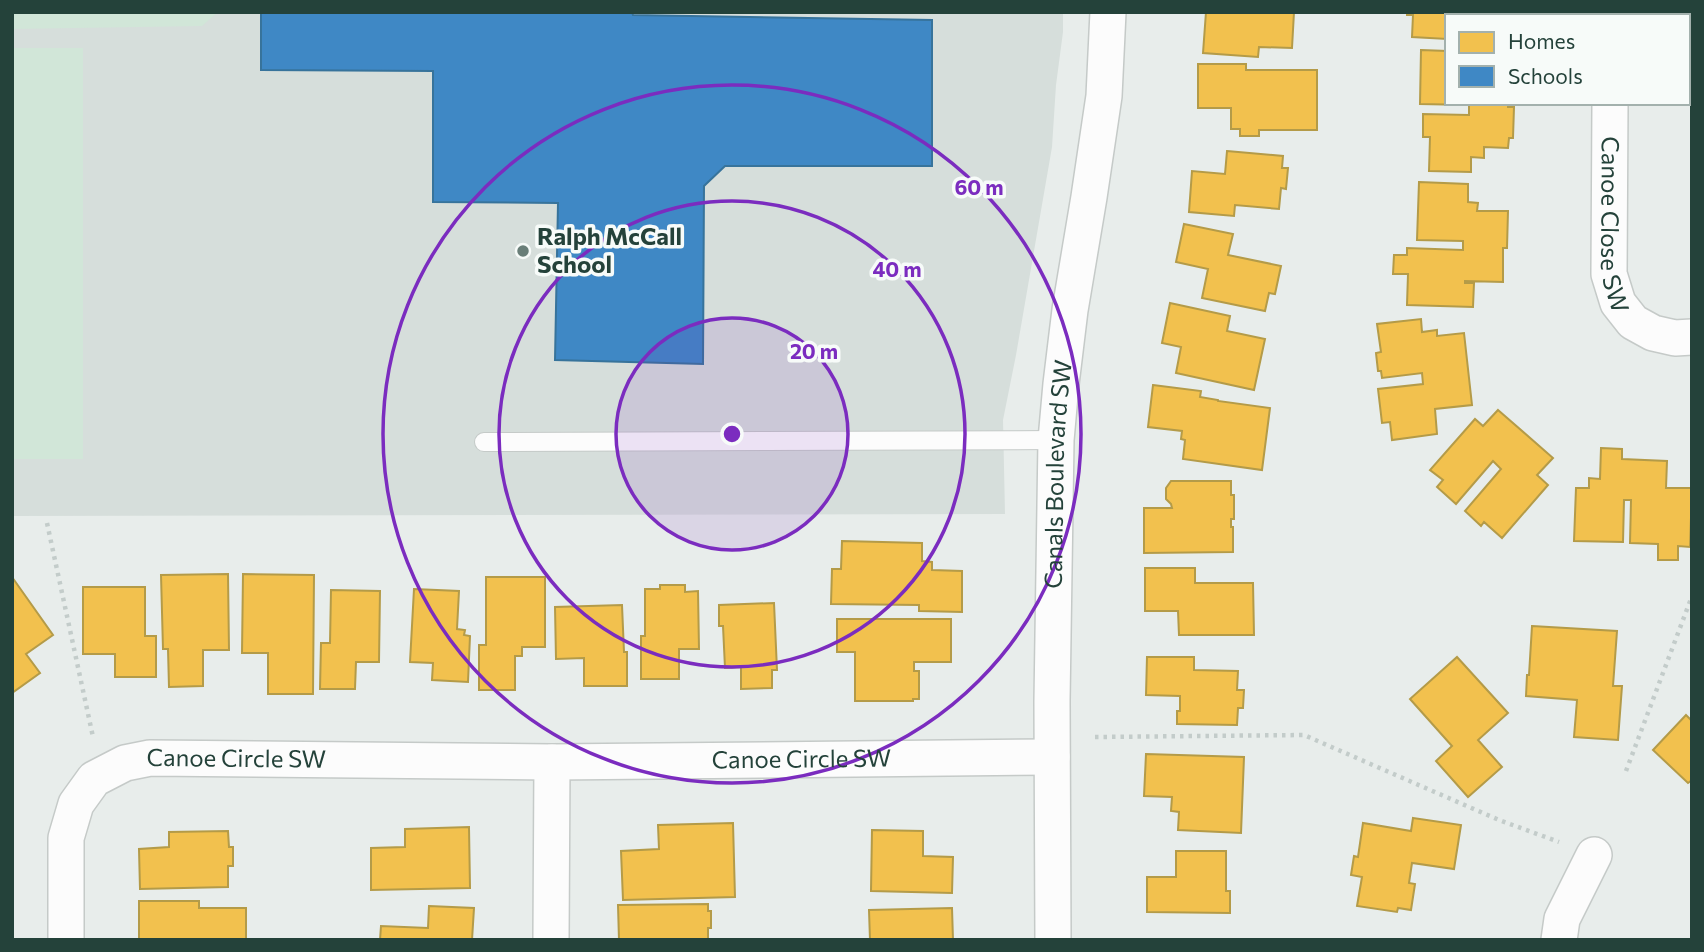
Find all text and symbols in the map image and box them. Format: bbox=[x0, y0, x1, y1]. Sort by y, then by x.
legend bbox=[1445, 14, 1690, 105]
text: Homes bbox=[1508, 28, 1575, 53]
text: Schools bbox=[1508, 63, 1583, 88]
street label: Canoe Close SW bbox=[1596, 136, 1636, 316]
text: 60 m bbox=[954, 174, 1004, 199]
place label: Ralph McCall School bbox=[537, 221, 682, 278]
marker: Ralph McCall School bbox=[515, 243, 531, 259]
text: 40 m bbox=[872, 256, 922, 281]
text: 20 m bbox=[790, 338, 838, 363]
street label: Canals Boulevard SW bbox=[1038, 358, 1077, 589]
centre of rings bbox=[720, 422, 744, 446]
street label: Canoe Circle SW bbox=[146, 742, 326, 773]
street label: Canoe Circle SW bbox=[711, 743, 891, 773]

